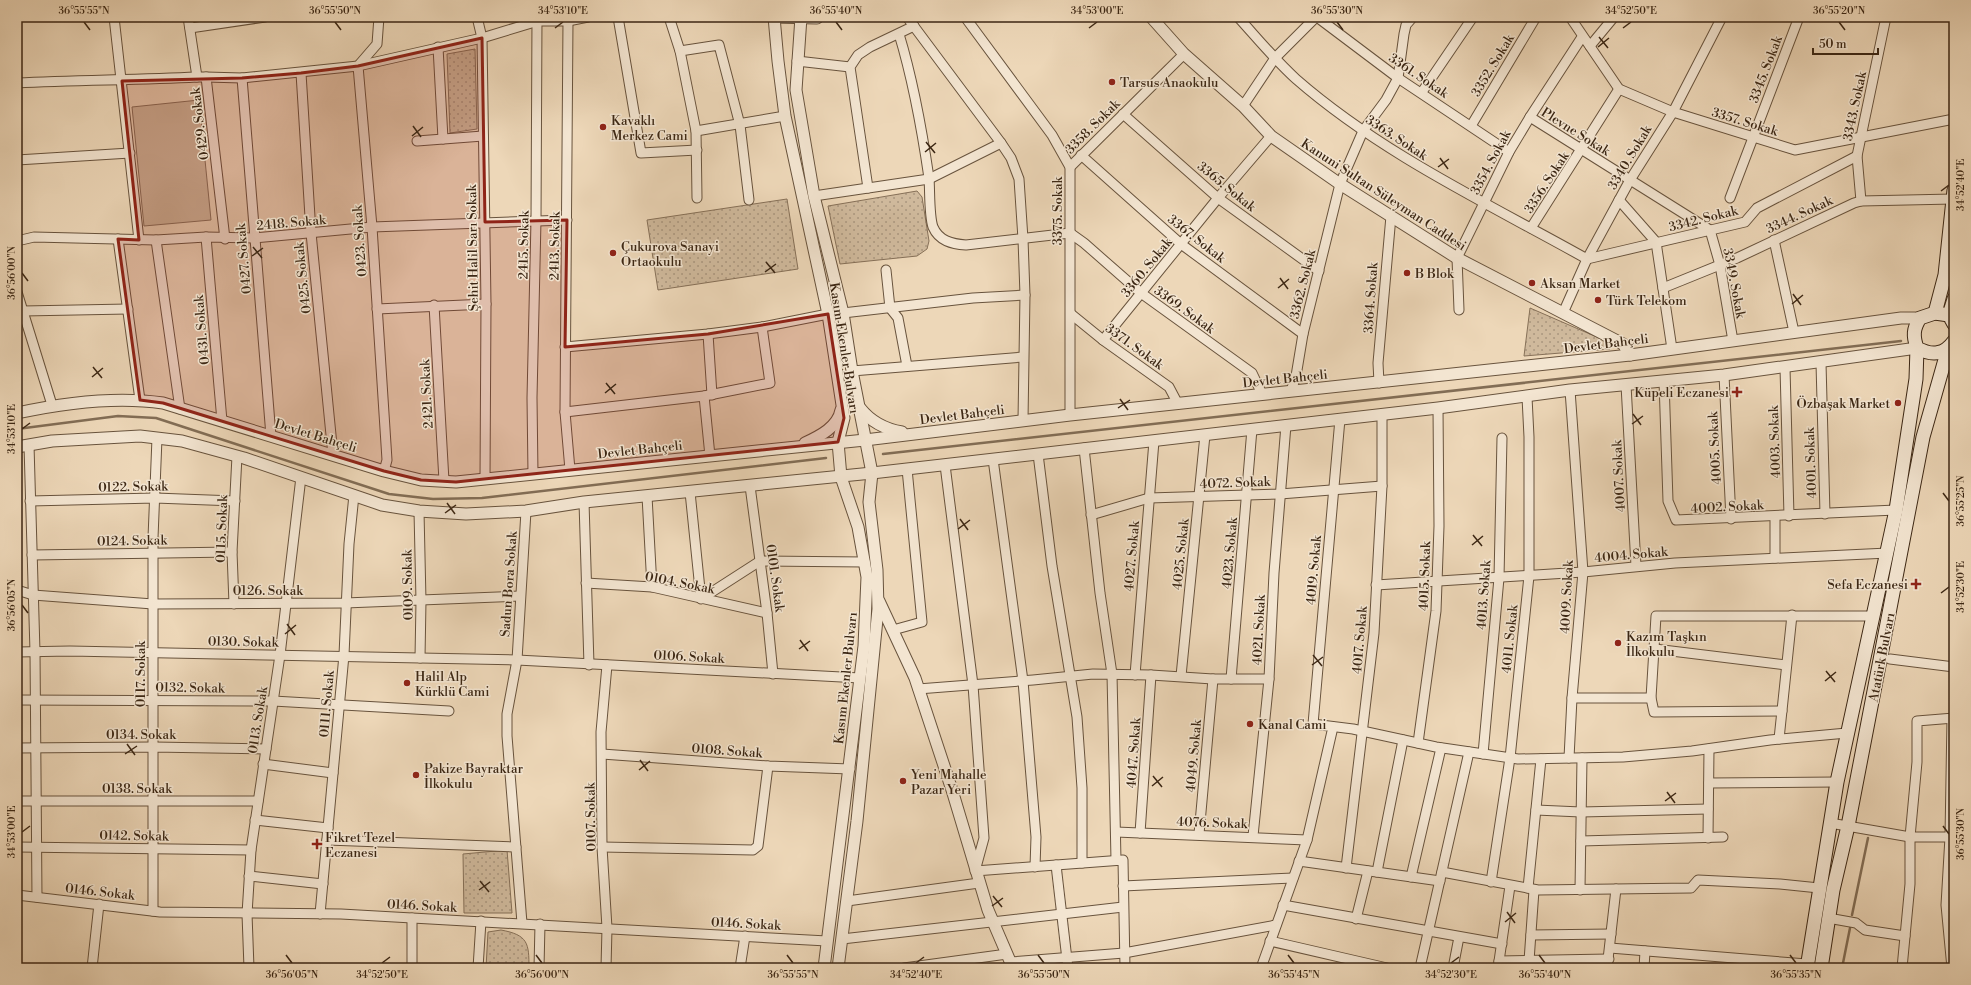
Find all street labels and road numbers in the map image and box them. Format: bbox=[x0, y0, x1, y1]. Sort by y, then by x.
street label: 3352. Sokak bbox=[1468, 30, 1518, 100]
street label: 3345. Sokak bbox=[1746, 32, 1786, 105]
street label: 3361. Sokak bbox=[1386, 50, 1452, 102]
street label: 3343. Sokak bbox=[1840, 69, 1870, 142]
street label: 0429. Sokak bbox=[187, 86, 212, 161]
street label: 3358. Sokak bbox=[1062, 95, 1124, 157]
street label: Plevne Sokak bbox=[1538, 104, 1614, 160]
street label: 3357. Sokak bbox=[1710, 104, 1781, 140]
street label: 3363. Sokak bbox=[1363, 112, 1431, 164]
street label: 3340. Sokak bbox=[1604, 122, 1656, 192]
street label: 3354. Sokak bbox=[1467, 127, 1515, 197]
street label: Kanuni Sultan Süleyman Caddesi bbox=[1298, 135, 1469, 254]
street label: 3356. Sokak bbox=[1521, 148, 1573, 216]
street label: 3365. Sokak bbox=[1194, 158, 1260, 216]
street label: 3375. Sokak bbox=[1050, 176, 1066, 245]
street label: Şehit Halil Sarı Sokak bbox=[464, 183, 482, 312]
street label: 3344. Sokak bbox=[1764, 192, 1836, 237]
street label: 3342. Sokak bbox=[1667, 202, 1741, 235]
street label: 0423. Sokak bbox=[349, 203, 370, 277]
street label: 2415. Sokak bbox=[515, 209, 533, 280]
street label: 2413. Sokak bbox=[546, 210, 564, 281]
street label: 3367. Sokak bbox=[1164, 211, 1229, 267]
street label: 2418. Sokak bbox=[256, 212, 328, 234]
street label: 0427. Sokak bbox=[233, 222, 255, 295]
street label: 3360. Sokak bbox=[1118, 234, 1176, 301]
street label: 0425. Sokak bbox=[291, 240, 315, 314]
street label: 3362. Sokak bbox=[1287, 247, 1320, 320]
street label: 3349. Sokak bbox=[1719, 247, 1749, 321]
street label: 3364. Sokak bbox=[1361, 261, 1382, 334]
street label: Kasım Ekenler Bulvarı bbox=[826, 281, 862, 415]
street label: 3369. Sokak bbox=[1151, 282, 1219, 338]
street label: 0431. Sokak bbox=[191, 293, 213, 365]
street label: 3371. Sokak bbox=[1102, 320, 1168, 374]
street label: Devlet Bahçeli bbox=[1563, 331, 1650, 357]
street label: 2421. Sokak bbox=[417, 358, 437, 429]
street label: Devlet Bahçeli bbox=[1242, 367, 1328, 391]
street label: Devlet Bahçeli bbox=[919, 402, 1006, 428]
street label: 4003. Sokak bbox=[1766, 404, 1784, 479]
street label: 4005. Sokak bbox=[1705, 410, 1725, 485]
street label: Devlet Bahçeli bbox=[272, 416, 359, 456]
street label: 4001. Sokak bbox=[1802, 426, 1820, 499]
street label: Devlet Bahçeli bbox=[597, 438, 683, 462]
street label: 4007. Sokak bbox=[1609, 438, 1629, 512]
street label: 4072. Sokak bbox=[1199, 474, 1272, 492]
street label: 0122. Sokak bbox=[98, 478, 169, 496]
street label: 0115. Sokak bbox=[213, 494, 231, 563]
street label: 4002. Sokak bbox=[1690, 497, 1765, 517]
street label: 4023. Sokak bbox=[1219, 515, 1241, 589]
street label: 4025. Sokak bbox=[1169, 516, 1193, 591]
street label: 4027. Sokak bbox=[1121, 519, 1143, 592]
street label: Sadun Bora Sokak bbox=[497, 530, 521, 637]
street label: 0124. Sokak bbox=[97, 532, 168, 550]
street label: 4019. Sokak bbox=[1303, 533, 1325, 606]
street label: 4015. Sokak bbox=[1416, 540, 1434, 611]
street label: 0101. Sokak bbox=[762, 543, 788, 614]
street label: 4004. Sokak bbox=[1594, 544, 1670, 566]
street label: 0109. Sokak bbox=[399, 548, 417, 621]
street label: 4013. Sokak bbox=[1474, 559, 1494, 630]
street label: 4009. Sokak bbox=[1557, 559, 1577, 634]
street label: 0104. Sokak bbox=[644, 568, 717, 598]
street label: 0126. Sokak bbox=[233, 583, 304, 599]
street label: 4021. Sokak bbox=[1249, 593, 1269, 666]
street label: 4011. Sokak bbox=[1498, 603, 1522, 674]
street label: 4017. Sokak bbox=[1349, 604, 1371, 675]
street label: Kasım Ekenler Bulvarı bbox=[831, 611, 861, 745]
street label: Atatürk Bulvarı bbox=[1865, 611, 1898, 704]
street label: 0130. Sokak bbox=[208, 633, 280, 651]
street label: 0117. Sokak bbox=[133, 640, 149, 707]
street label: 0106. Sokak bbox=[653, 647, 726, 667]
street label: 0111. Sokak bbox=[316, 669, 338, 738]
street label: 0132. Sokak bbox=[155, 679, 226, 697]
street label: 0113. Sokak bbox=[245, 684, 271, 755]
street label: 4047. Sokak bbox=[1124, 716, 1145, 789]
street label: 4049. Sokak bbox=[1183, 718, 1205, 793]
street label: 0134. Sokak bbox=[106, 727, 177, 743]
street label: 0108. Sokak bbox=[691, 741, 764, 762]
street label: 0138. Sokak bbox=[102, 781, 173, 797]
street label: 0107. Sokak bbox=[582, 781, 600, 852]
street label: 4076. Sokak bbox=[1176, 814, 1249, 832]
street label: 0142. Sokak bbox=[99, 827, 170, 845]
street label: 0146. Sokak bbox=[64, 880, 137, 904]
street label: 0146. Sokak bbox=[387, 896, 458, 916]
street label: 0146. Sokak bbox=[711, 914, 782, 934]

